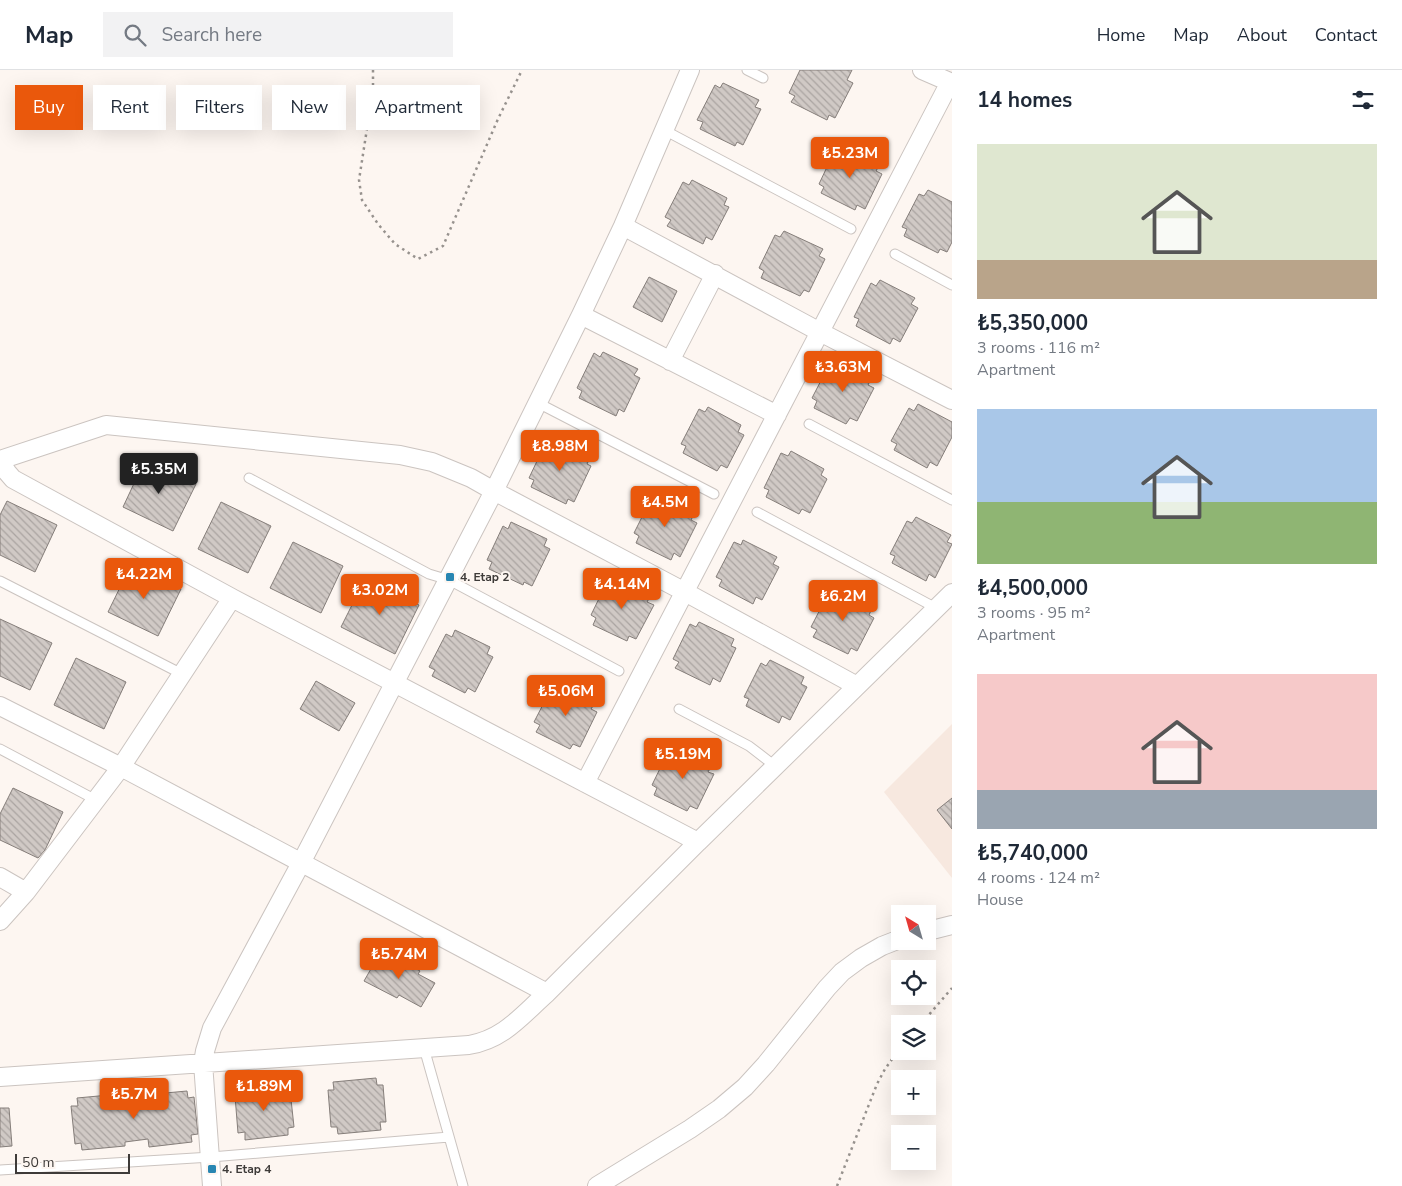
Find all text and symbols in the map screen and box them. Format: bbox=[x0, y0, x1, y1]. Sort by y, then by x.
search box bbox=[103, 12, 453, 57]
text: Map bbox=[25, 19, 73, 51]
icon: search bbox=[121, 21, 149, 49]
text: Search here bbox=[161, 22, 262, 48]
text: Home bbox=[1097, 23, 1145, 47]
text: Map bbox=[1173, 23, 1209, 47]
text: About bbox=[1237, 23, 1287, 47]
text: Contact bbox=[1315, 23, 1377, 47]
chip: Buy bbox=[15, 85, 83, 130]
chip: Rent bbox=[93, 85, 166, 130]
chip: Filters bbox=[176, 85, 262, 130]
chip: New bbox=[272, 85, 346, 130]
chip: Apartment bbox=[356, 85, 480, 130]
text: 14 homes bbox=[977, 86, 1072, 114]
icon: filters bbox=[1349, 86, 1377, 114]
pin: ₺5.23M bbox=[809, 136, 891, 179]
text: ₺5.23M bbox=[822, 142, 878, 164]
icon: home bbox=[1132, 177, 1222, 267]
text: ₺5,350,000 bbox=[977, 309, 1088, 337]
text: 3 rooms · 116 m² bbox=[977, 337, 1100, 359]
pin: ₺3.63M bbox=[802, 350, 884, 393]
text: ₺3.63M bbox=[815, 356, 871, 378]
text: Apartment bbox=[977, 359, 1055, 381]
pin: ₺8.98M bbox=[519, 430, 601, 472]
text: ₺8.98M bbox=[532, 435, 588, 457]
icon: home bbox=[1132, 442, 1222, 532]
pin: ₺5.35M bbox=[118, 452, 200, 495]
text: ₺5.35M bbox=[131, 458, 187, 480]
pin: ₺4.5M bbox=[630, 486, 700, 528]
text: ₺4.5M bbox=[642, 491, 688, 513]
pin: ₺4.22M bbox=[103, 558, 185, 600]
text: ₺4.22M bbox=[116, 563, 172, 585]
pin: ₺4.14M bbox=[581, 568, 663, 610]
place label: 4. Etap 2 bbox=[460, 569, 509, 585]
marker: 4. Etap 2 bbox=[444, 571, 456, 583]
text: ₺4.14M bbox=[594, 573, 650, 595]
pin: ₺3.02M bbox=[339, 574, 421, 616]
text: ₺4,500,000 bbox=[977, 574, 1088, 602]
text: ₺3.02M bbox=[352, 579, 408, 601]
pin: ₺6.2M bbox=[808, 580, 878, 622]
text: ₺6.2M bbox=[820, 585, 866, 607]
text: 3 rooms · 95 m² bbox=[977, 602, 1090, 624]
text: Apartment bbox=[977, 624, 1055, 646]
pin: ₺5.06M bbox=[525, 674, 607, 717]
text: ₺5.06M bbox=[538, 680, 594, 702]
icon: home bbox=[1132, 707, 1222, 797]
pin: ₺5.19M bbox=[642, 738, 724, 780]
text: ₺5.19M bbox=[655, 743, 711, 765]
text: ₺5,740,000 bbox=[977, 839, 1088, 867]
text: 4 rooms · 124 m² bbox=[977, 867, 1100, 889]
text: House bbox=[977, 889, 1023, 911]
north arrow bbox=[891, 905, 936, 950]
map controls bbox=[891, 905, 936, 1170]
pin: ₺5.74M bbox=[358, 938, 440, 980]
text: ₺5.74M bbox=[371, 943, 427, 965]
button: locate bbox=[891, 960, 936, 1005]
button: layers bbox=[891, 1015, 936, 1060]
pin: ₺1.89M bbox=[223, 1070, 305, 1112]
button: + bbox=[891, 1070, 936, 1115]
text: ₺1.89M bbox=[236, 1075, 292, 1097]
pin: ₺5.7M bbox=[99, 1078, 169, 1120]
text: ₺5.7M bbox=[111, 1083, 157, 1105]
button: − bbox=[891, 1125, 936, 1170]
scale bar bbox=[15, 1151, 130, 1174]
text: 50 m bbox=[22, 1153, 54, 1172]
place label: 4. Etap 4 bbox=[222, 1161, 271, 1177]
marker: 4. Etap 4 bbox=[206, 1163, 218, 1175]

